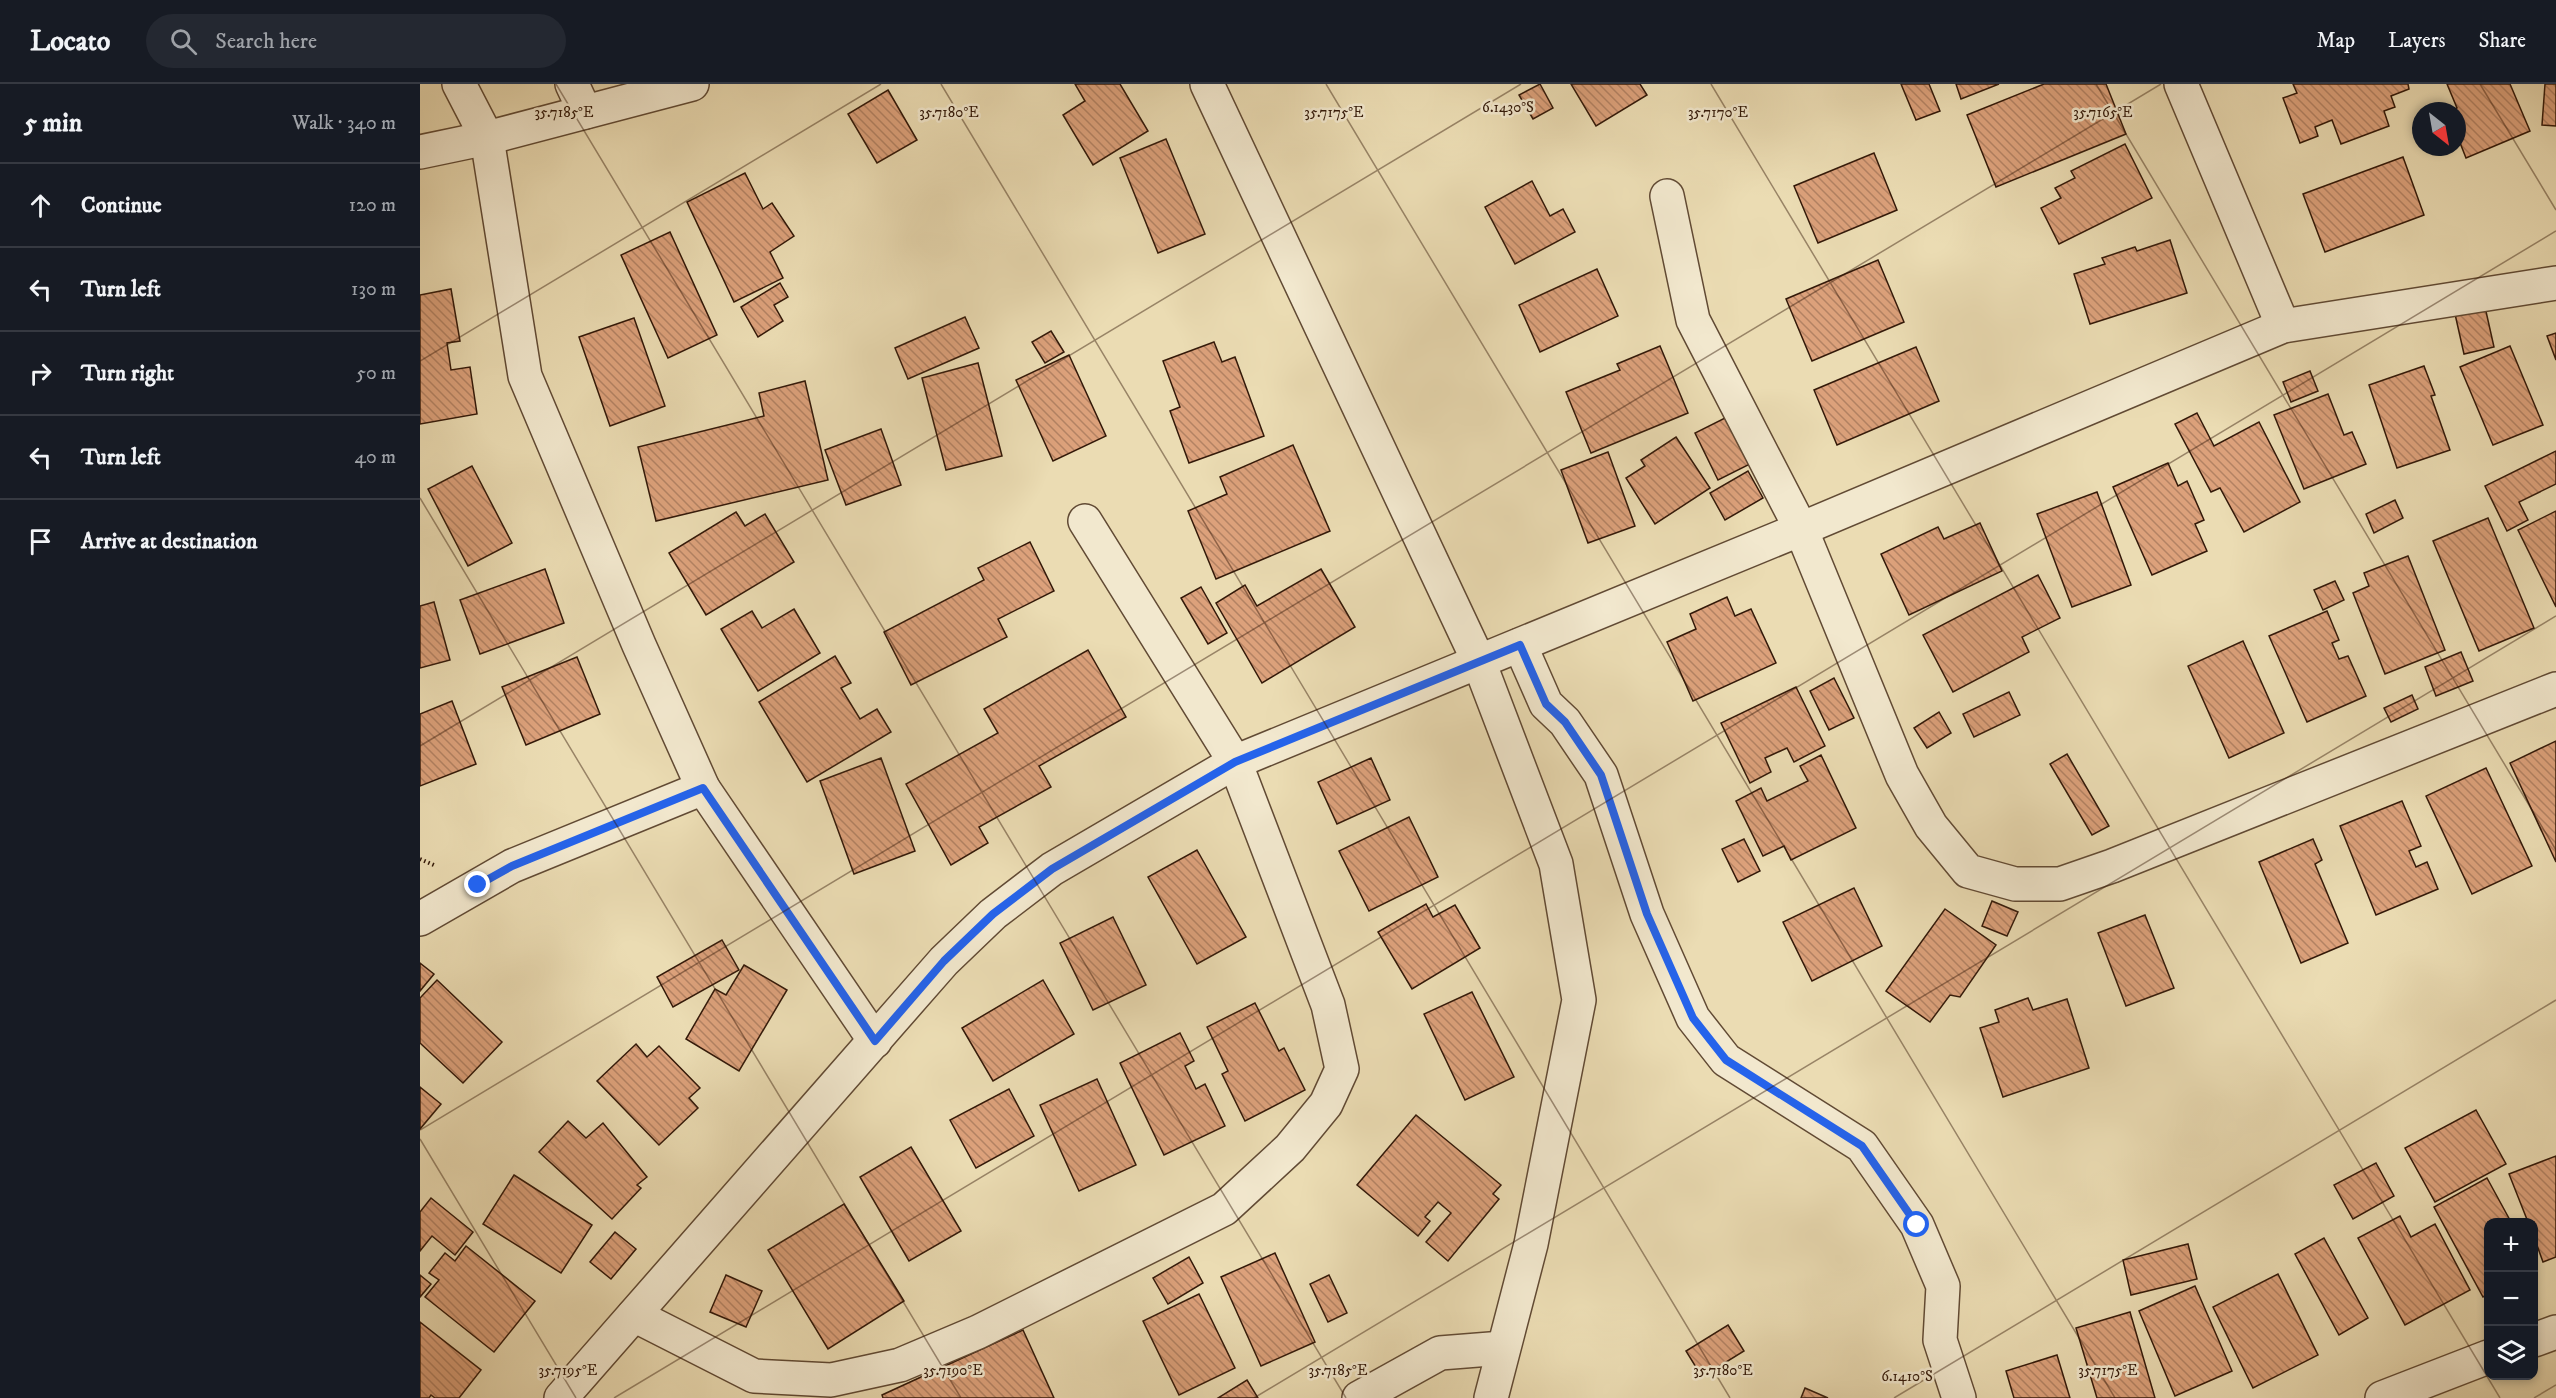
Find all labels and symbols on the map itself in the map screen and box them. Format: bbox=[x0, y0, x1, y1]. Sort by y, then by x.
text: 6.1430°S bbox=[1482, 98, 1534, 117]
north arrow bbox=[2412, 102, 2466, 156]
text: 35.7185°E bbox=[534, 103, 594, 122]
text: 35.7180°E bbox=[919, 103, 979, 122]
text: 35.7175°E bbox=[1304, 103, 1364, 122]
text: 35.7170°E bbox=[1688, 103, 1748, 122]
text: 35.7165°E bbox=[2073, 103, 2133, 122]
route end bbox=[464, 871, 490, 897]
route start bbox=[1903, 1211, 1929, 1237]
text: 35.7195°E bbox=[539, 1361, 598, 1380]
text: 35.7190°E bbox=[923, 1361, 983, 1380]
text: 35.7185°E bbox=[1308, 1361, 1368, 1380]
text: 35.7180°E bbox=[1693, 1361, 1753, 1380]
text: 35.7175°E bbox=[2078, 1361, 2138, 1380]
text: 6.1410°S bbox=[1881, 1367, 1933, 1386]

